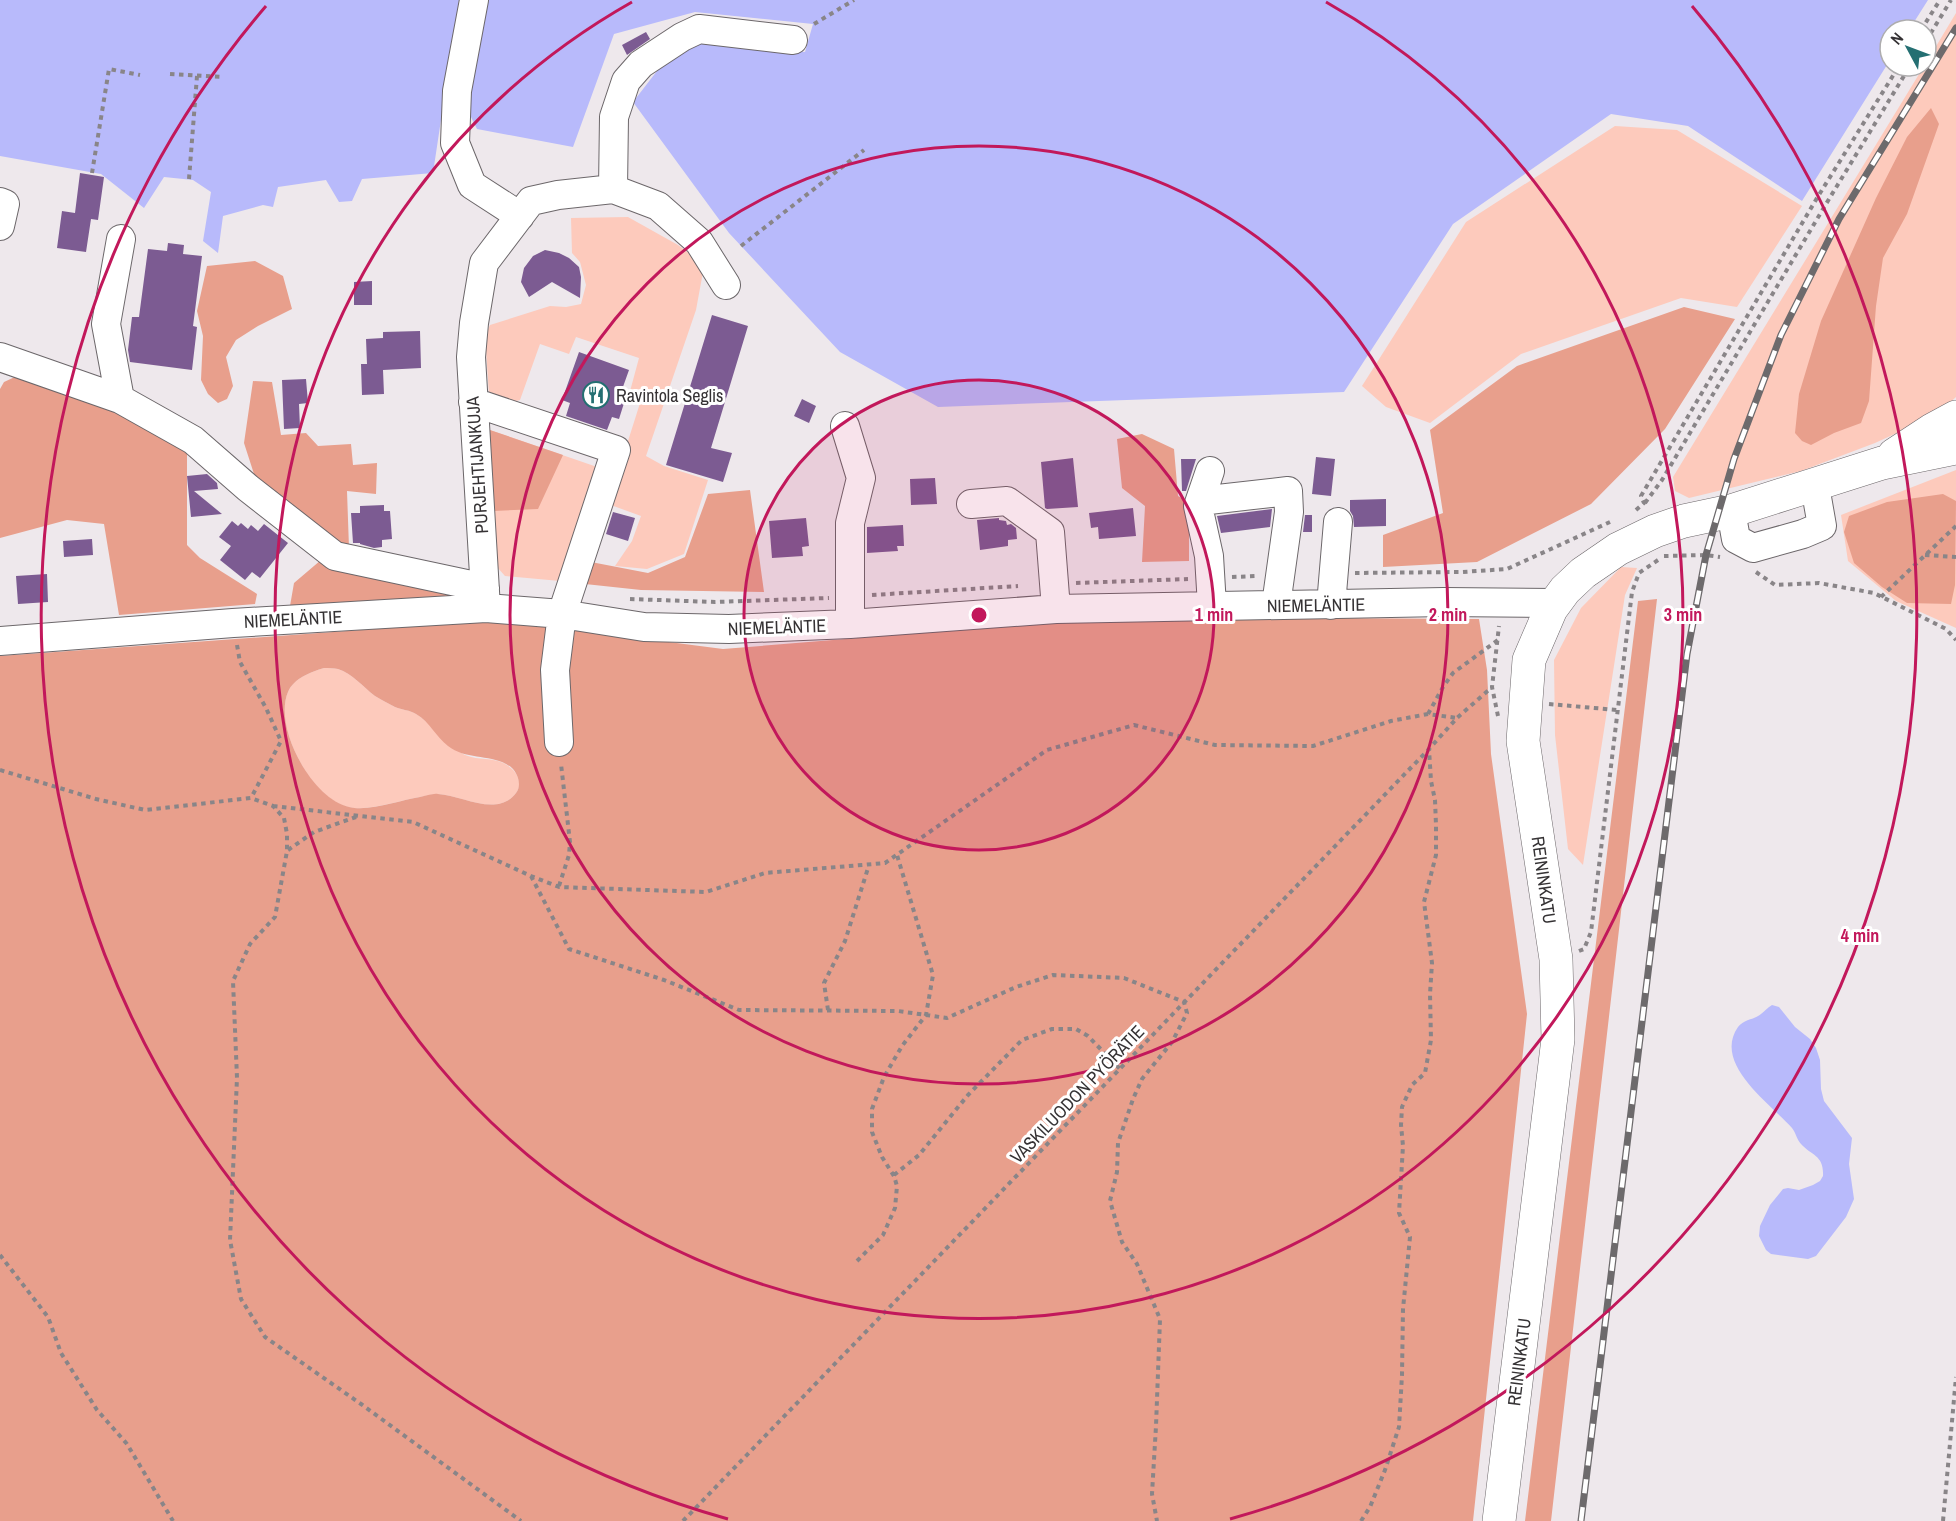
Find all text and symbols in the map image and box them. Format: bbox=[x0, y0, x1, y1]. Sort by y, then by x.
north arrow bbox=[1878, 18, 1938, 78]
text: N bbox=[1885, 27, 1908, 49]
restaurant icon: Ravintola Seglis bbox=[581, 380, 611, 410]
place label: Ravintola Seglis bbox=[616, 383, 723, 408]
street label: PURJEHTIJANKUJA bbox=[460, 395, 494, 535]
street label: NIEMELÄNTIE bbox=[1267, 592, 1365, 618]
text: 1 min bbox=[1195, 602, 1233, 627]
text: 2 min bbox=[1429, 602, 1467, 627]
text: 3 min bbox=[1664, 602, 1702, 627]
street label: NIEMELÄNTIE bbox=[243, 604, 343, 634]
centre of rings bbox=[969, 605, 989, 625]
street label: NIEMELÄNTIE bbox=[727, 613, 827, 641]
street label: REININKATU bbox=[1525, 835, 1563, 925]
text: 4 min bbox=[1841, 923, 1879, 948]
street label: VASKILUODON PYÖRÄTIE bbox=[1004, 1019, 1150, 1169]
street label: REININKATU bbox=[1501, 1317, 1537, 1407]

